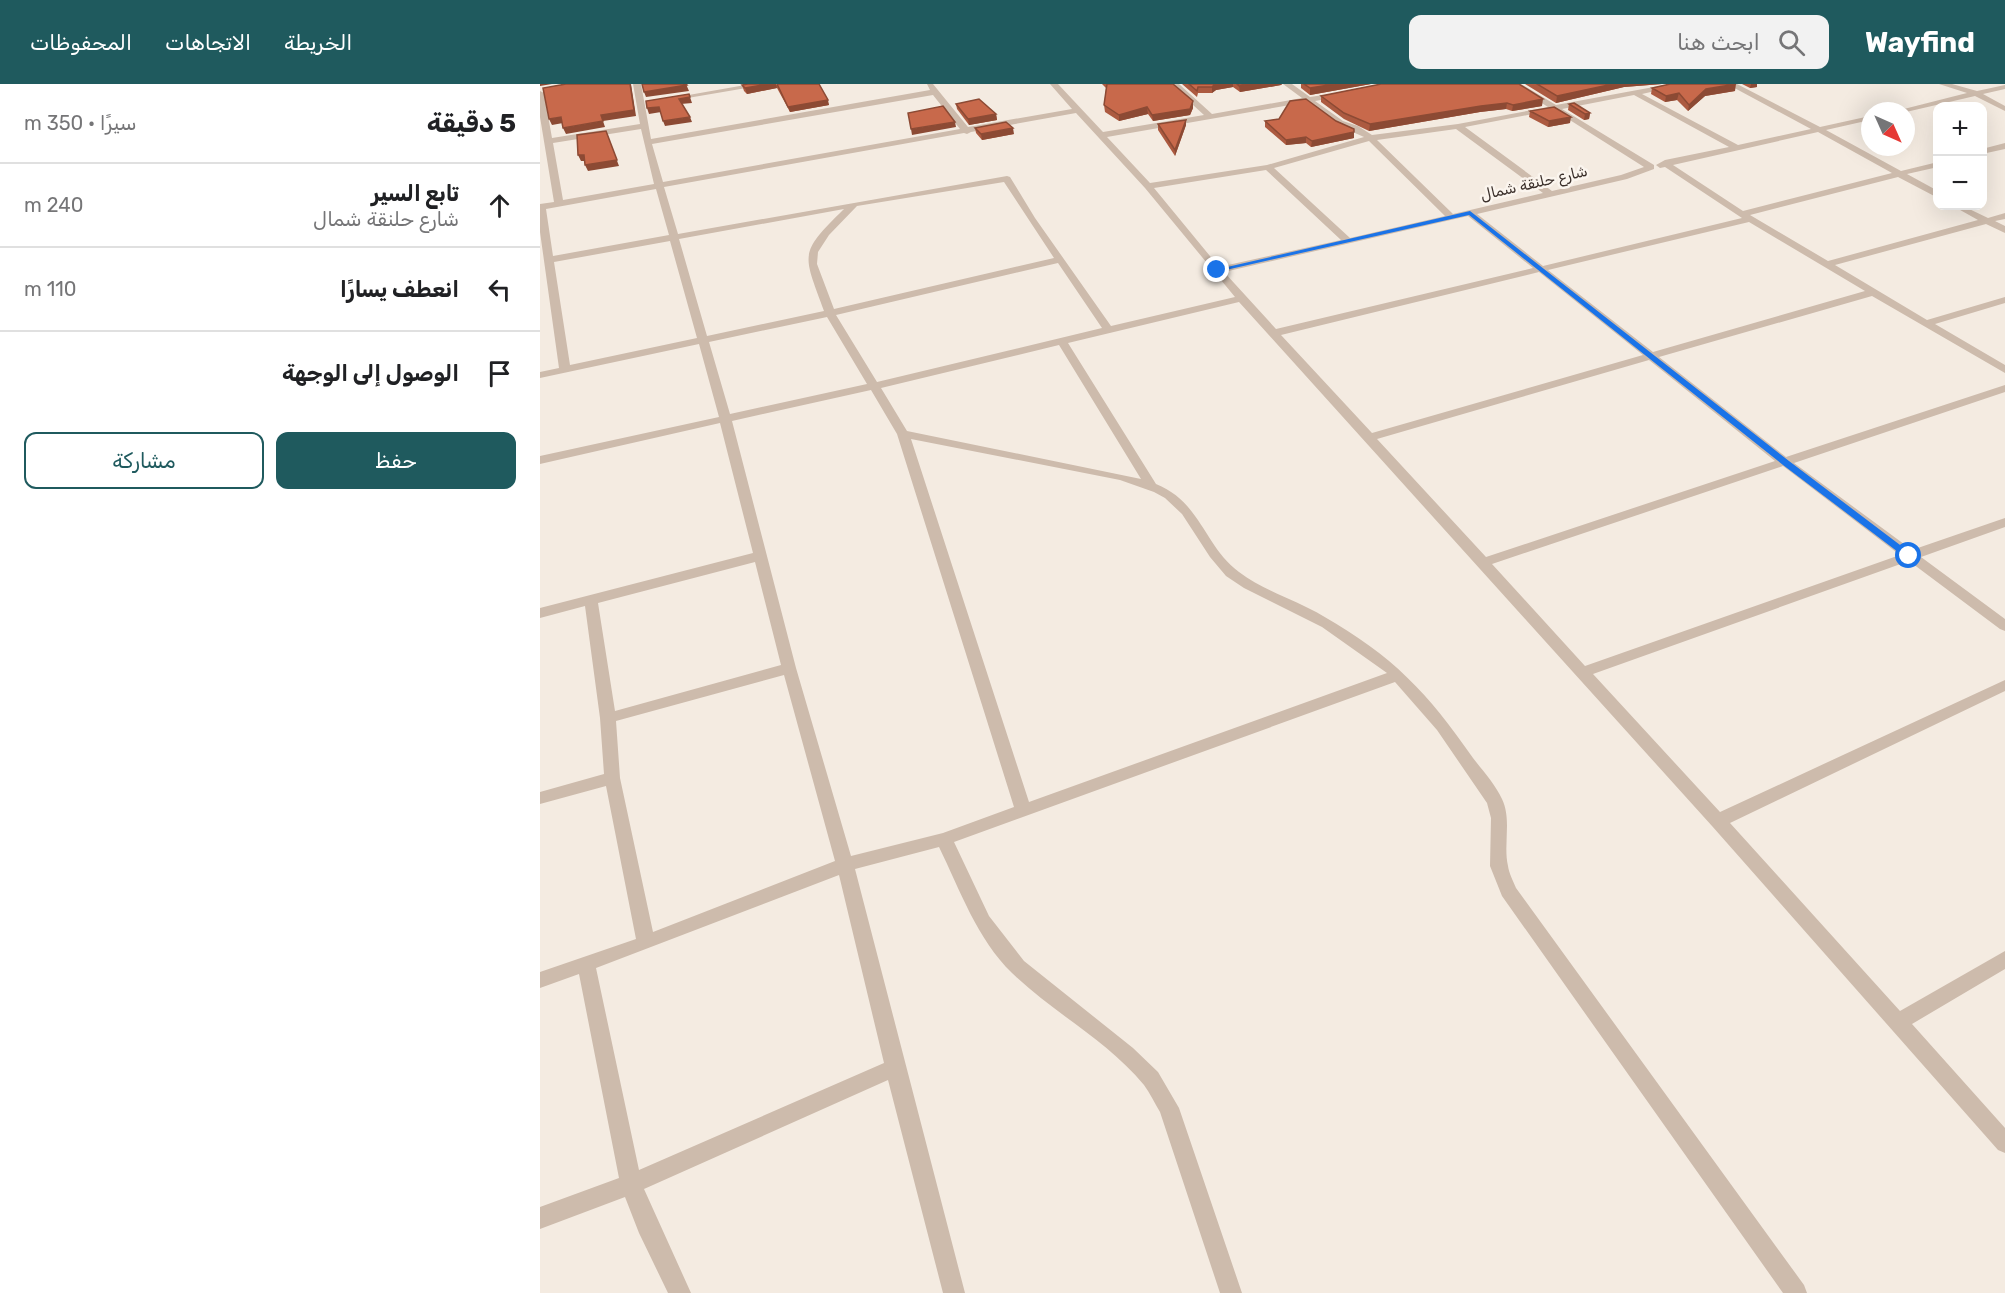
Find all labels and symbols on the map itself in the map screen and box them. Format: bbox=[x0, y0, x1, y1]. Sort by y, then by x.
north arrow bbox=[1861, 102, 1915, 156]
street label: شارع حلنقة شمال bbox=[1479, 162, 1590, 206]
route end bbox=[1203, 256, 1229, 282]
route start bbox=[1895, 542, 1921, 568]

